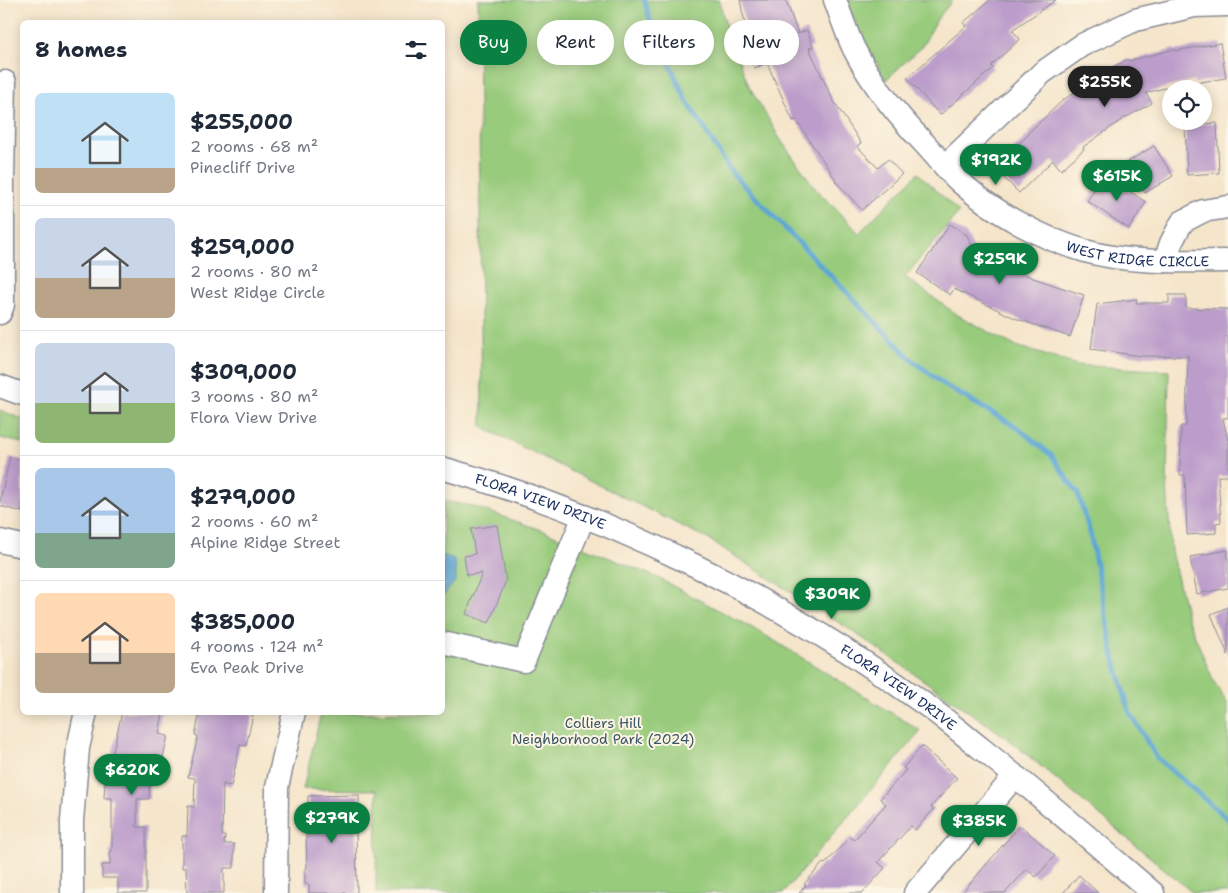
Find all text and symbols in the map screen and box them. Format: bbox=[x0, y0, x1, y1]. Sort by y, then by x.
chip: Buy bbox=[460, 20, 527, 65]
chip: Rent bbox=[537, 20, 614, 65]
chip: Filters bbox=[624, 20, 714, 65]
chip: New bbox=[724, 20, 799, 65]
text: 8 homes bbox=[35, 36, 127, 64]
icon: filters bbox=[402, 36, 430, 64]
pin: $255K bbox=[1070, 66, 1140, 108]
text: $255K bbox=[1079, 71, 1131, 92]
map controls bbox=[1162, 80, 1212, 130]
button: locate bbox=[1162, 80, 1212, 130]
text: $255,000 bbox=[190, 108, 293, 136]
icon: home bbox=[75, 113, 135, 173]
text: 2 rooms · 68 m² bbox=[190, 136, 318, 157]
pin: $192K bbox=[961, 144, 1031, 186]
text: $192K bbox=[971, 149, 1021, 170]
text: Pinecliff Drive bbox=[190, 157, 296, 178]
pin: $615K bbox=[1082, 160, 1152, 202]
text: $615K bbox=[1092, 165, 1142, 186]
text: $259,000 bbox=[190, 233, 295, 261]
street label: WEST RIDGE CIRCLE bbox=[1064, 237, 1210, 270]
icon: home bbox=[75, 238, 135, 298]
pin: $259K bbox=[965, 242, 1035, 285]
text: $259K bbox=[973, 248, 1027, 269]
text: 2 rooms · 80 m² bbox=[190, 261, 318, 282]
text: West Ridge Circle bbox=[190, 282, 325, 303]
text: $309,000 bbox=[190, 358, 297, 386]
icon: home bbox=[75, 363, 135, 423]
text: 3 rooms · 80 m² bbox=[190, 386, 318, 407]
text: Flora View Drive bbox=[190, 407, 317, 428]
street label: FLORA VIEW DRIVE bbox=[473, 469, 609, 533]
text: $279,000 bbox=[190, 483, 296, 511]
icon: home bbox=[75, 488, 135, 548]
text: 2 rooms · 60 m² bbox=[190, 511, 318, 532]
text: Alpine Ridge Street bbox=[190, 532, 340, 553]
pin: $309K bbox=[797, 578, 867, 620]
text: $309K bbox=[804, 583, 860, 604]
text: $385,000 bbox=[190, 608, 295, 636]
icon: home bbox=[75, 613, 135, 673]
text: 4 rooms · 124 m² bbox=[190, 636, 324, 657]
street label: FLORA VIEW DRIVE bbox=[837, 640, 961, 734]
text: Eva Peak Drive bbox=[190, 657, 304, 678]
park label: Colliers Hill Neighborhood Park (2024) bbox=[512, 714, 694, 748]
pin: $620K bbox=[97, 754, 167, 796]
text: $620K bbox=[105, 759, 159, 780]
pin: $279K bbox=[297, 802, 367, 844]
pin: $385K bbox=[944, 804, 1014, 847]
text: $279K bbox=[305, 807, 359, 828]
text: $385K bbox=[952, 810, 1006, 831]

